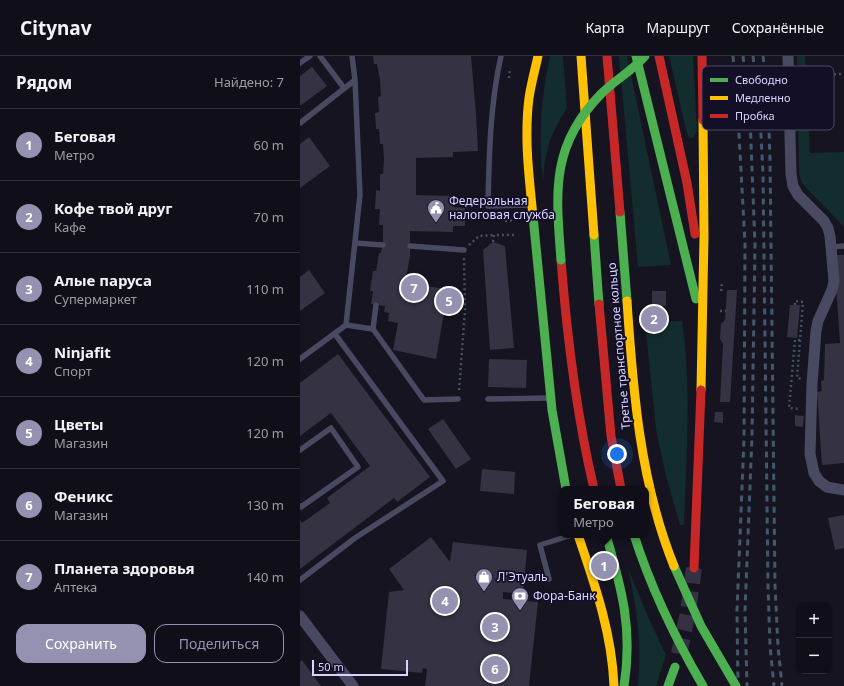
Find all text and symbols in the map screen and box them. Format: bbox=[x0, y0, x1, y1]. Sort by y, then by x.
text: Citynav bbox=[20, 15, 92, 41]
text: Карта bbox=[585, 18, 624, 37]
text: Маршрут bbox=[646, 18, 710, 37]
text: Сохранённые bbox=[732, 18, 824, 37]
legend bbox=[702, 66, 834, 130]
text: Рядом bbox=[16, 71, 72, 94]
text: Свободно bbox=[735, 72, 788, 87]
text: Найдено: 7 bbox=[214, 73, 284, 91]
text: Медленно bbox=[735, 90, 790, 105]
text: Пробка bbox=[735, 108, 775, 123]
text: Беговая bbox=[54, 126, 116, 146]
text: 1 bbox=[25, 136, 33, 154]
text: 60 m bbox=[254, 136, 284, 154]
text: Метро bbox=[54, 146, 95, 164]
place label: Федеральная налоговая служба bbox=[449, 192, 555, 223]
text: Кофе твой друг bbox=[54, 198, 172, 218]
public building icon: Федеральная налоговая служба bbox=[426, 198, 446, 223]
text: 2 bbox=[25, 208, 33, 226]
text: 70 m bbox=[254, 208, 284, 226]
text: Кафе bbox=[54, 218, 86, 236]
street label: Третье транспортное кольцо bbox=[603, 262, 634, 430]
text: Алые паруса bbox=[54, 270, 152, 290]
pin: 7 bbox=[401, 273, 427, 303]
text: 3 bbox=[25, 280, 33, 298]
text: 110 m bbox=[246, 280, 284, 298]
pin: 5 bbox=[436, 286, 462, 316]
text: Супермаркет bbox=[54, 290, 137, 308]
pin: 2 bbox=[641, 304, 667, 334]
text: Ninjafit bbox=[54, 342, 111, 362]
text: 4 bbox=[25, 352, 33, 370]
text: 120 m bbox=[246, 352, 284, 370]
text: Спорт bbox=[54, 362, 92, 380]
text: Цветы bbox=[54, 414, 104, 434]
text: 5 bbox=[25, 424, 33, 442]
text: 120 m bbox=[246, 424, 284, 442]
text: Магазин bbox=[54, 434, 108, 452]
your location bbox=[607, 444, 627, 464]
text: Феникс bbox=[54, 486, 113, 506]
popup bbox=[559, 486, 649, 538]
text: Беговая bbox=[573, 493, 635, 513]
text: 6 bbox=[25, 496, 33, 514]
text: 130 m bbox=[246, 496, 284, 514]
text: Магазин bbox=[54, 506, 108, 524]
text: Метро bbox=[573, 513, 614, 531]
pin: 1 bbox=[591, 551, 617, 581]
text: Планета здоровья bbox=[54, 558, 195, 578]
shop icon: Л'Этуаль bbox=[474, 567, 494, 592]
text: 7 bbox=[25, 568, 33, 586]
text: 140 m bbox=[246, 568, 284, 586]
place label: Л'Этуаль bbox=[497, 568, 548, 585]
text: Аптека bbox=[54, 578, 97, 596]
pin: 4 bbox=[432, 586, 458, 616]
bank icon: Фора-Банк bbox=[510, 586, 530, 611]
place label: Фора-Банк bbox=[533, 587, 596, 604]
map controls bbox=[796, 602, 832, 674]
button: + bbox=[796, 602, 832, 638]
pin: 3 bbox=[482, 612, 508, 642]
button: Сохранить bbox=[16, 624, 146, 663]
button: Поделиться bbox=[154, 624, 284, 663]
button: − bbox=[796, 638, 832, 674]
pin: 6 bbox=[482, 654, 508, 684]
scale bar bbox=[312, 658, 408, 677]
text: 50 m bbox=[318, 659, 344, 674]

